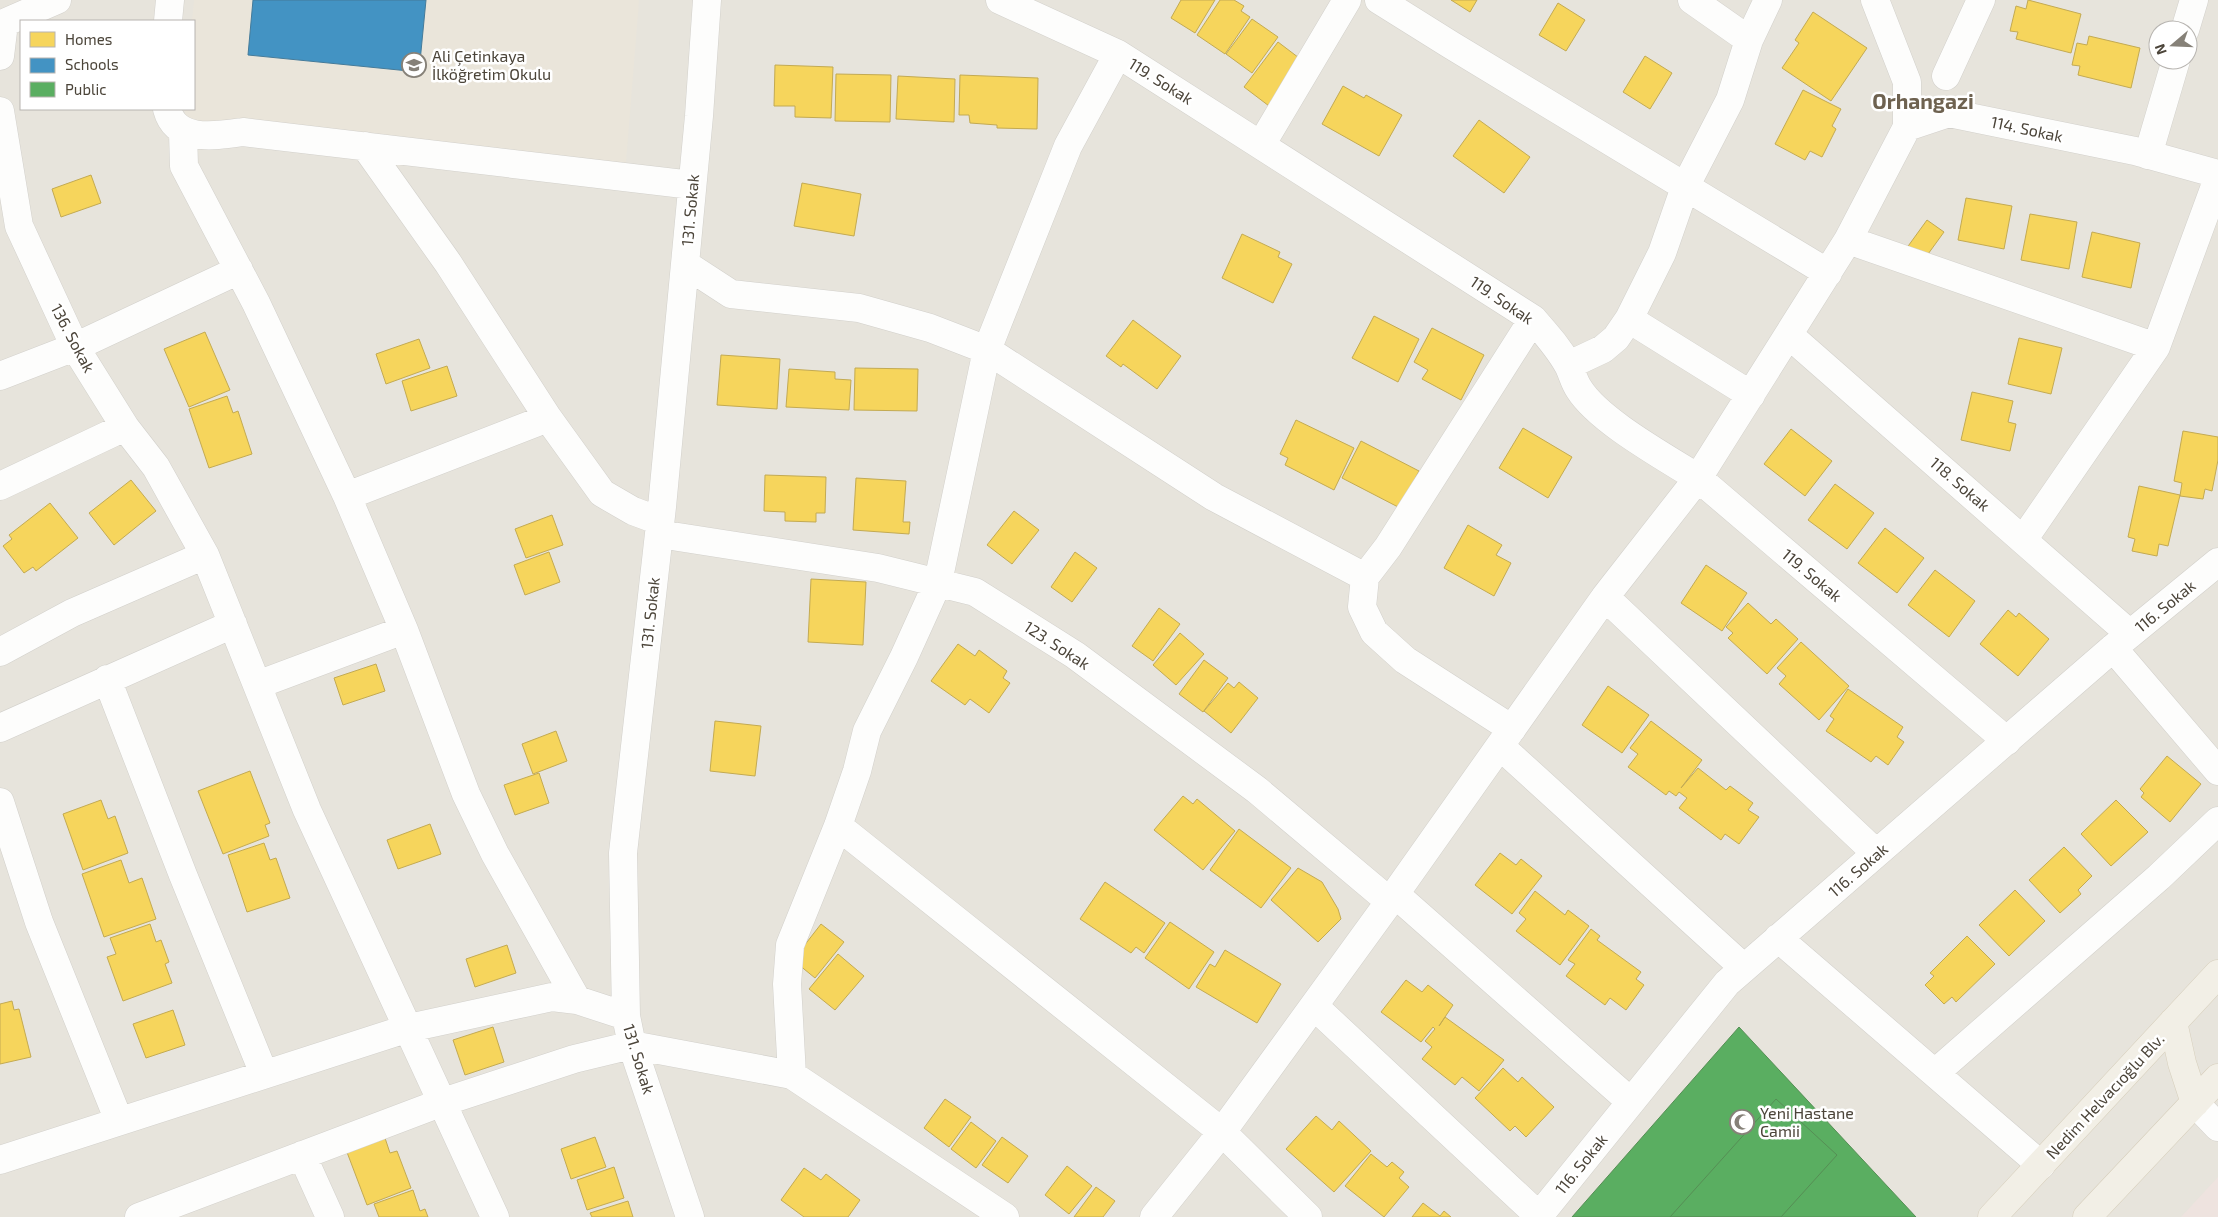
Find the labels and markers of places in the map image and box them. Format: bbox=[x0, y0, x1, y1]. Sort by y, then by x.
place label: Ali Çetinkaya İlköğretim Okulu bbox=[432, 46, 551, 83]
school or university icon: Ali Çetinkaya İlköğretim Okulu bbox=[401, 52, 427, 78]
place label: Yeni Hastane Camii bbox=[1760, 1103, 1854, 1140]
mosque icon: Yeni Hastane Camii bbox=[1729, 1109, 1755, 1135]

